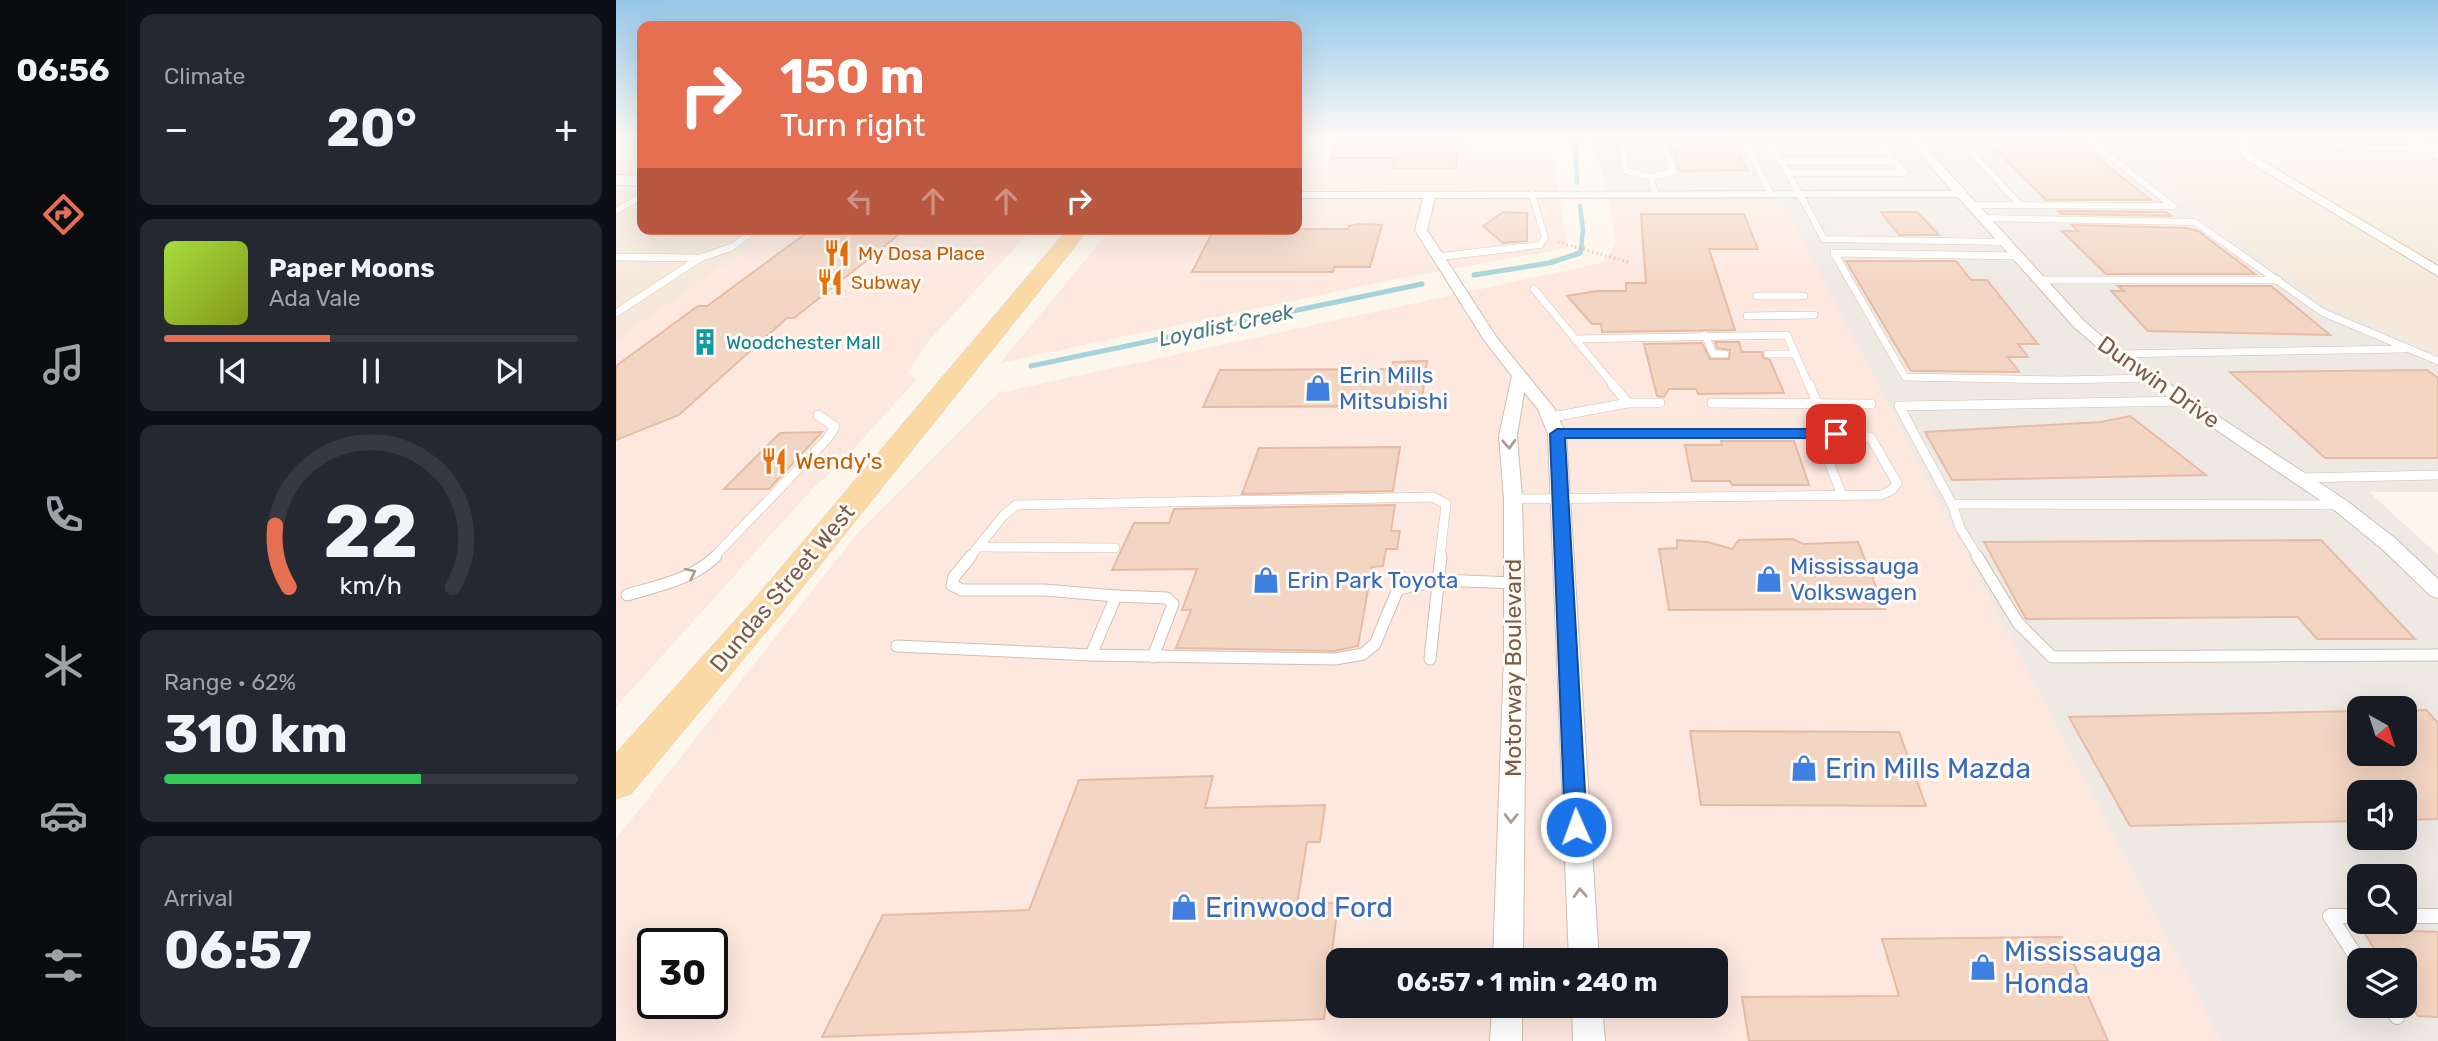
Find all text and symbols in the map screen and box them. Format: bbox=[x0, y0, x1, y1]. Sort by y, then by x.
text: 150 m bbox=[780, 47, 925, 105]
icon: right bbox=[665, 49, 756, 140]
text: 06:56 bbox=[16, 51, 110, 89]
text: Climate bbox=[164, 62, 245, 90]
text: 20° bbox=[326, 97, 417, 159]
text: − bbox=[164, 106, 189, 152]
text: + bbox=[554, 106, 578, 152]
text: Turn right bbox=[780, 106, 925, 144]
icon: left bbox=[841, 182, 879, 220]
icon: ahead bbox=[914, 182, 952, 220]
icon: ahead bbox=[987, 182, 1025, 220]
icon: right bbox=[1060, 182, 1098, 220]
icon: directions bbox=[39, 190, 88, 239]
restaurant icon: My Dosa Place bbox=[822, 238, 852, 268]
place label: My Dosa Place bbox=[858, 242, 985, 265]
text: Paper Moons bbox=[269, 253, 435, 284]
restaurant icon: Subway bbox=[815, 267, 845, 297]
place label: Subway bbox=[851, 271, 921, 294]
text: Ada Vale bbox=[269, 284, 361, 312]
water label: Loyalist Creek bbox=[1156, 298, 1297, 351]
building icon: Woodchester Mall bbox=[690, 327, 720, 357]
street label: Dunwin Drive bbox=[2093, 330, 2225, 434]
place label: Woodchester Mall bbox=[726, 331, 881, 354]
icon: music bbox=[39, 340, 88, 389]
icon: previous bbox=[214, 352, 252, 390]
icon: pause bbox=[352, 352, 390, 390]
icon: next bbox=[490, 352, 528, 390]
place label: Erin Mills Mitsubishi bbox=[1339, 361, 1448, 415]
shop icon: Erin Mills Mitsubishi bbox=[1303, 373, 1333, 403]
pin bbox=[1806, 404, 1866, 464]
icon: arrive bbox=[1817, 415, 1855, 453]
one-way arrow bbox=[1501, 439, 1516, 450]
restaurant icon: Wendy's bbox=[759, 446, 789, 476]
place label: Wendy's bbox=[795, 447, 882, 475]
text: 22 bbox=[324, 489, 418, 575]
icon: phone bbox=[39, 490, 88, 539]
street label: Dundas Street West bbox=[704, 498, 860, 678]
place label: Mississauga Volkswagen bbox=[1790, 552, 1919, 606]
street label: Motorway Boulevard bbox=[1499, 559, 1527, 777]
shop icon: Mississauga Volkswagen bbox=[1754, 564, 1784, 594]
shop icon: Erin Park Toyota bbox=[1251, 565, 1281, 595]
place label: Erin Park Toyota bbox=[1287, 566, 1458, 594]
one-way arrow bbox=[684, 567, 696, 581]
text: km/h bbox=[340, 570, 402, 599]
icon: climate bbox=[39, 641, 88, 690]
text: Range · 62% bbox=[164, 668, 296, 696]
north arrow bbox=[2347, 696, 2417, 766]
map controls bbox=[2347, 696, 2417, 1018]
text: 310 km bbox=[164, 703, 348, 765]
place label: Erin Mills Mazda bbox=[1825, 752, 2031, 785]
shop icon: Erin Mills Mazda bbox=[1789, 753, 1819, 783]
button: sound bbox=[2347, 780, 2417, 850]
position arrow bbox=[1539, 790, 1613, 864]
icon: car bbox=[39, 791, 88, 840]
one-way arrow bbox=[1503, 814, 1519, 824]
button: search bbox=[2347, 864, 2417, 934]
text: Arrival bbox=[164, 884, 233, 912]
one-way arrow bbox=[1572, 887, 1587, 898]
place label: Erinwood Ford bbox=[1205, 891, 1393, 924]
shop icon: Erinwood Ford bbox=[1169, 892, 1199, 922]
text: 06:57 bbox=[164, 919, 312, 981]
speed limit sign: 30 bbox=[637, 928, 728, 1019]
place label: Mississauga Honda bbox=[2004, 935, 2161, 1000]
icon: filters bbox=[39, 941, 88, 990]
button: layers bbox=[2347, 948, 2417, 1018]
shop icon: Mississauga Honda bbox=[1968, 952, 1998, 982]
text: 06:57 · 1 min · 240 m bbox=[1396, 967, 1658, 998]

